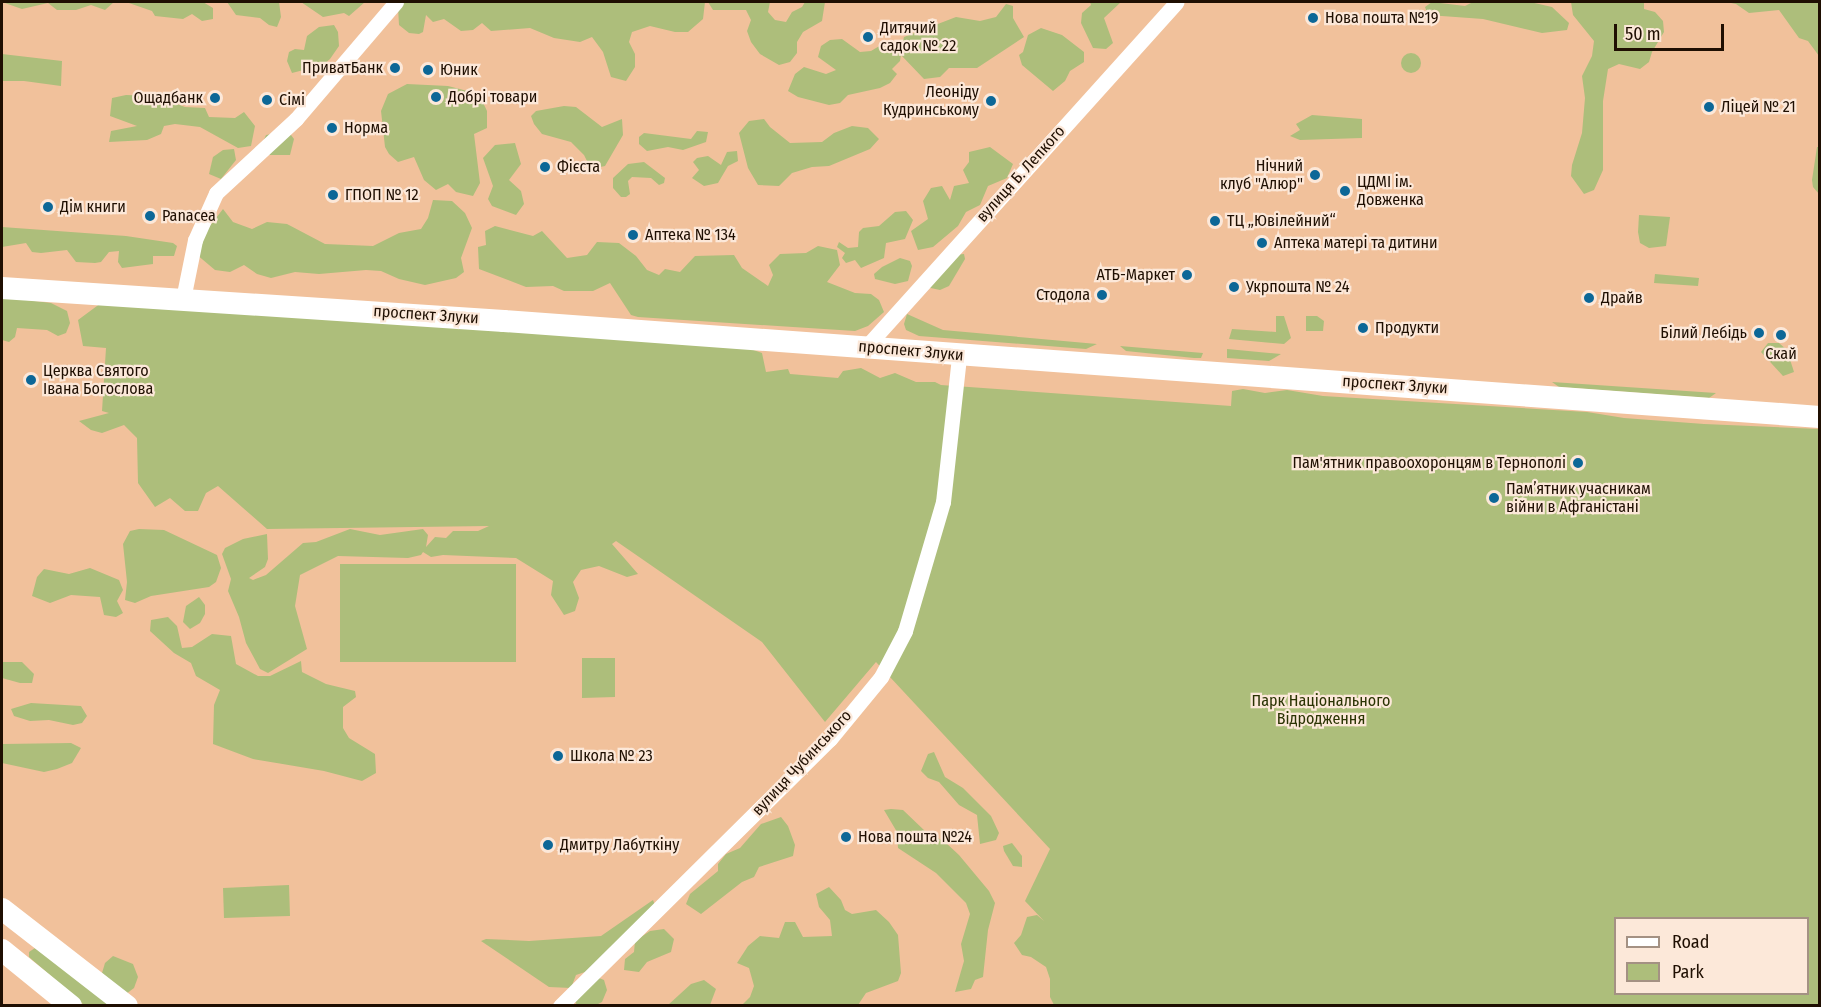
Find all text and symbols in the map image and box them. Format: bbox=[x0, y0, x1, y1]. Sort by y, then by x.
place label: Нова пошта №19 bbox=[1325, 8, 1439, 28]
marker: Нова пошта №19 bbox=[1306, 11, 1320, 25]
scale bar bbox=[1617, 12, 1726, 50]
place label: Дитячий садок № 22 bbox=[880, 18, 956, 56]
text: 50 m bbox=[1625, 23, 1661, 45]
marker: Дитячий садок № 22 bbox=[861, 30, 875, 44]
place label: ПриватБанк bbox=[302, 58, 383, 78]
place label: Юник bbox=[440, 60, 478, 80]
marker: ПриватБанк bbox=[388, 61, 402, 75]
marker: Юник bbox=[421, 63, 435, 77]
place label: Леоніду Кудринському bbox=[883, 82, 979, 120]
place label: Добрі товари bbox=[448, 87, 537, 107]
place label: Ощадбанк bbox=[133, 88, 203, 108]
place label: Сімі bbox=[279, 90, 305, 110]
marker: Добрі товари bbox=[429, 90, 443, 104]
marker: Ощадбанк bbox=[208, 91, 222, 105]
marker: Сімі bbox=[260, 93, 274, 107]
marker: Леоніду Кудринському bbox=[984, 94, 998, 108]
place label: Ліцей № 21 bbox=[1721, 97, 1796, 117]
marker: Ліцей № 21 bbox=[1702, 100, 1716, 114]
place label: Норма bbox=[344, 118, 388, 138]
marker: Норма bbox=[325, 121, 339, 135]
street label: вулиця Б. Лепкого bbox=[973, 122, 1069, 226]
place label: Нічний клуб "Алюр" bbox=[1220, 156, 1303, 194]
place label: Фієста bbox=[557, 157, 600, 177]
marker: Фієста bbox=[538, 160, 552, 174]
marker: Нічний клуб "Алюр" bbox=[1308, 168, 1322, 182]
place label: ЦДМІ ім. Довженка bbox=[1357, 172, 1424, 210]
marker: ЦДМІ ім. Довженка bbox=[1338, 184, 1352, 198]
place label: ГПОП № 12 bbox=[345, 185, 419, 205]
marker: ГПОП № 12 bbox=[326, 188, 340, 202]
place label: Дім книги bbox=[60, 197, 126, 217]
marker: Дім книги bbox=[41, 200, 55, 214]
place label: Panacea bbox=[162, 206, 216, 226]
marker: Panacea bbox=[143, 209, 157, 223]
place label: ТЦ „Ювілейний“ bbox=[1227, 211, 1336, 231]
marker: ТЦ „Ювілейний“ bbox=[1208, 214, 1222, 228]
place label: Аптека № 134 bbox=[645, 225, 736, 245]
marker: Аптека № 134 bbox=[626, 228, 640, 242]
place label: Аптека матері та дитини bbox=[1274, 233, 1438, 253]
marker: Аптека матері та дитини bbox=[1255, 236, 1269, 250]
place label: АТБ-Маркет bbox=[1097, 265, 1175, 285]
marker: АТБ-Маркет bbox=[1180, 268, 1194, 282]
place label: Укрпошта № 24 bbox=[1246, 277, 1350, 297]
marker: Укрпошта № 24 bbox=[1227, 280, 1241, 294]
place label: Стодола bbox=[1036, 285, 1090, 305]
marker: Стодола bbox=[1095, 288, 1109, 302]
place label: Драйв bbox=[1601, 288, 1643, 308]
marker: Драйв bbox=[1582, 291, 1596, 305]
street label: проспект Злуки bbox=[373, 302, 479, 328]
place label: Продукти bbox=[1375, 318, 1439, 338]
marker: Продукти bbox=[1356, 321, 1370, 335]
place label: Білий Лебідь bbox=[1660, 323, 1747, 343]
marker: Білий Лебідь bbox=[1752, 326, 1766, 340]
marker: Скай bbox=[1774, 328, 1788, 342]
street label: проспект Злуки bbox=[858, 337, 964, 365]
place label: Скай bbox=[1765, 344, 1797, 364]
place label: Церква Святого Івана Богослова bbox=[43, 361, 153, 399]
street label: проспект Злуки bbox=[1342, 372, 1448, 398]
marker: Церква Святого Івана Богослова bbox=[24, 373, 38, 387]
place label: Пам'ятник правоохоронцям в Тернополі bbox=[1292, 453, 1566, 473]
marker: Пам'ятник правоохоронцям в Тернополі bbox=[1571, 456, 1585, 470]
place label: Пам’ятник учасникам війни в Афганістані bbox=[1506, 479, 1651, 517]
marker: Пам’ятник учасникам війни в Афганістані bbox=[1487, 491, 1501, 505]
park label: Парк Національного Відродження bbox=[1252, 691, 1390, 729]
street label: вулиця Чубинського bbox=[748, 706, 856, 820]
place label: Школа № 23 bbox=[570, 746, 653, 766]
marker: Школа № 23 bbox=[551, 749, 565, 763]
place label: Нова пошта №24 bbox=[858, 827, 972, 847]
marker: Нова пошта №24 bbox=[839, 830, 853, 844]
place label: Дмитру Лабуткіну bbox=[560, 835, 679, 855]
marker: Дмитру Лабуткіну bbox=[541, 838, 555, 852]
legend bbox=[1614, 917, 1809, 995]
text: Road bbox=[1672, 931, 1709, 953]
text: Park bbox=[1672, 961, 1704, 983]

